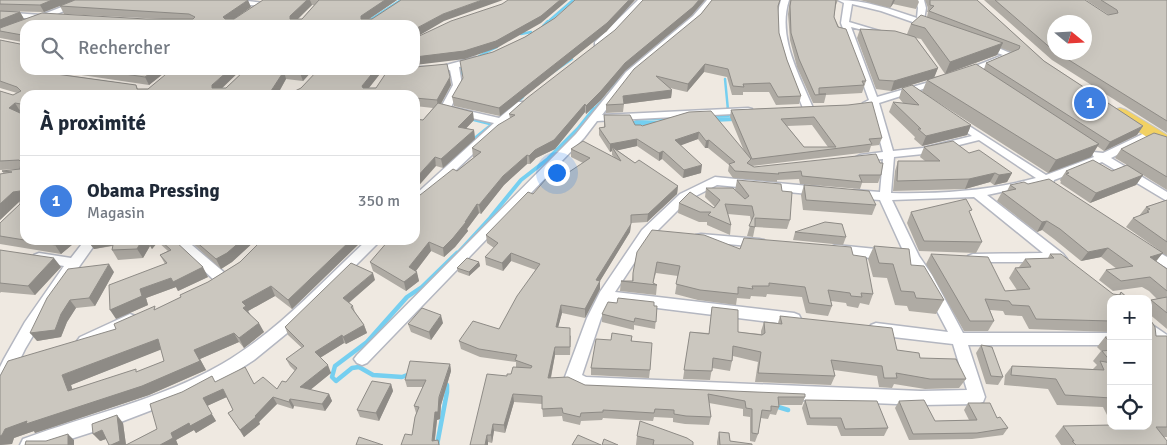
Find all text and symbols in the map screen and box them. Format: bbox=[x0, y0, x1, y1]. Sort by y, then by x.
north arrow bbox=[1047, 15, 1092, 60]
search box bbox=[20, 20, 420, 75]
icon: search bbox=[38, 34, 66, 62]
text: Rechercher bbox=[78, 36, 170, 60]
pin: 1 bbox=[1074, 84, 1106, 122]
text: À proximité bbox=[40, 110, 146, 136]
your location bbox=[544, 160, 570, 186]
text: Obama Pressing bbox=[87, 179, 220, 203]
text: 1 bbox=[52, 191, 60, 211]
text: 350 m bbox=[358, 191, 400, 211]
text: Magasin bbox=[87, 203, 145, 223]
map controls bbox=[1107, 295, 1152, 430]
button: + bbox=[1107, 295, 1152, 340]
button: − bbox=[1107, 340, 1152, 385]
button: locate bbox=[1107, 385, 1152, 430]

